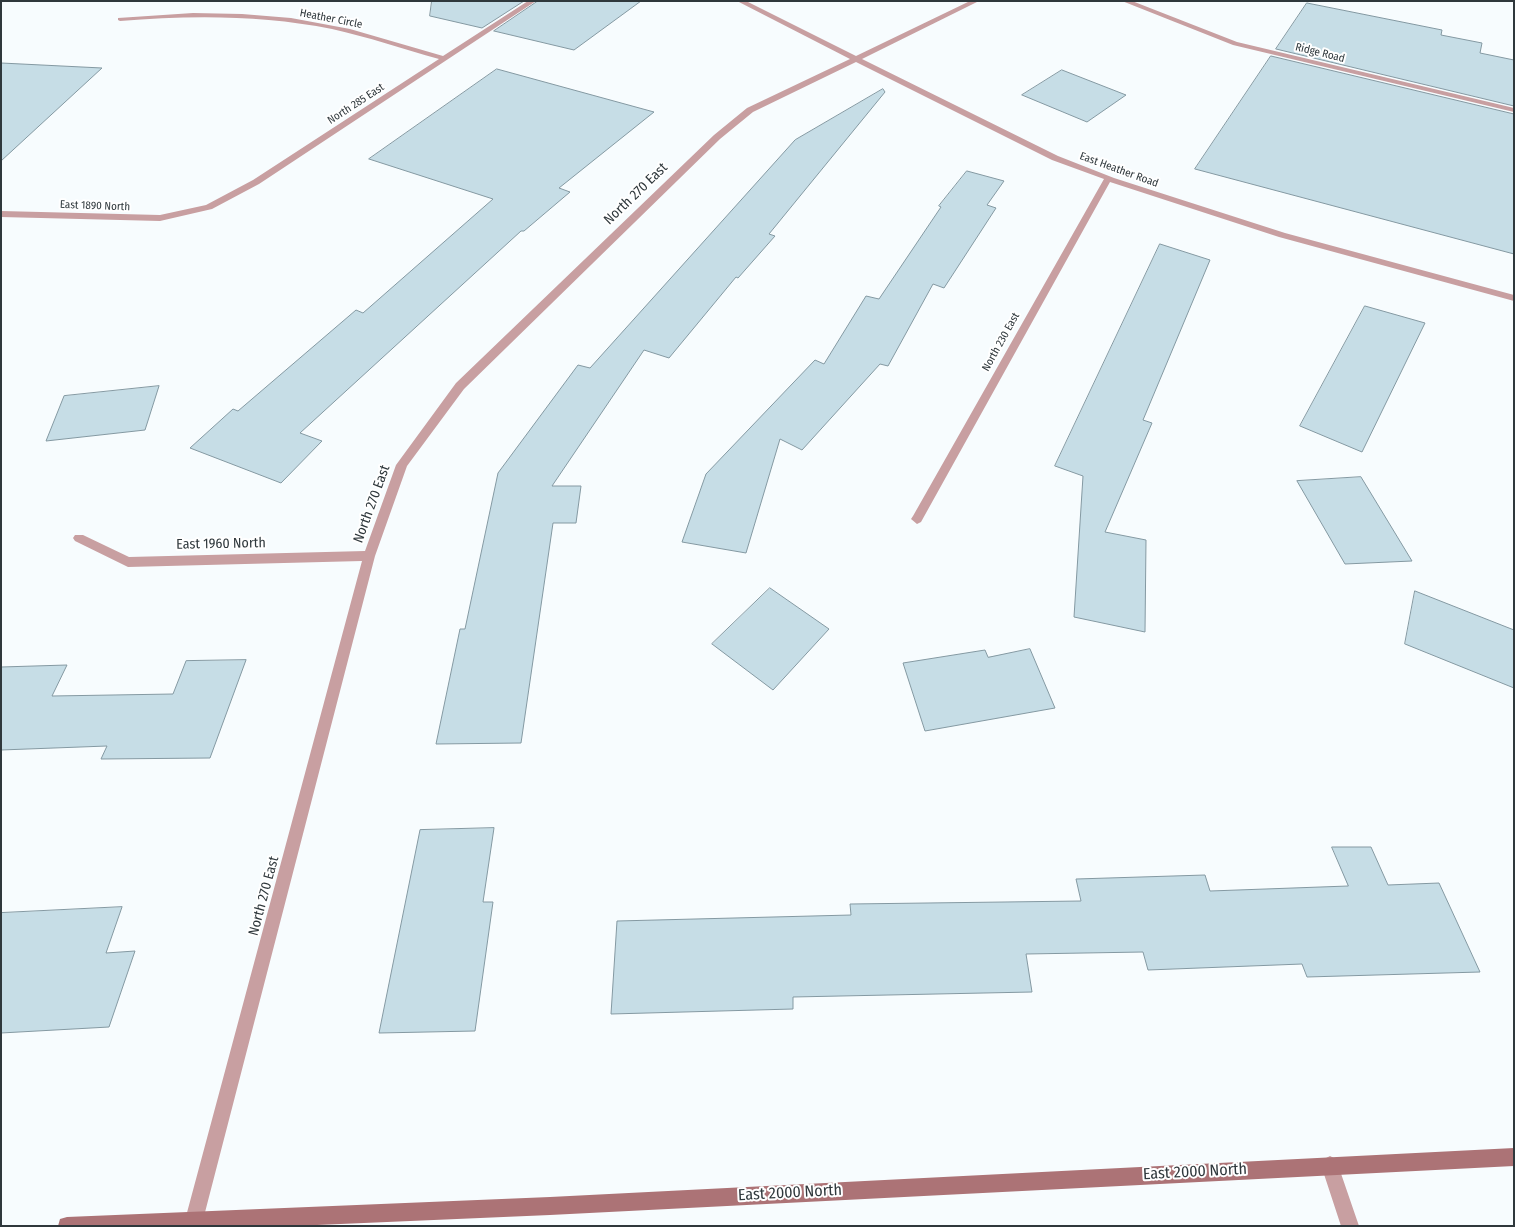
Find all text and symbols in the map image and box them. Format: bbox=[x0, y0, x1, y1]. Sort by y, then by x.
street label: Heather Circle bbox=[299, 6, 363, 32]
street label: Ridge Road bbox=[1294, 40, 1346, 66]
street label: North 285 East bbox=[325, 81, 387, 127]
street label: East Heather Road bbox=[1078, 150, 1160, 190]
street label: North 270 East bbox=[601, 160, 671, 228]
street label: East 1890 North bbox=[60, 198, 130, 214]
street label: North 230 East bbox=[979, 310, 1023, 374]
street label: North 270 East bbox=[350, 463, 394, 545]
street label: East 1960 North bbox=[176, 535, 266, 553]
street label: North 270 East bbox=[245, 854, 283, 938]
street label: East 2000 North bbox=[1143, 1160, 1247, 1184]
street label: East 2000 North bbox=[738, 1181, 842, 1205]

